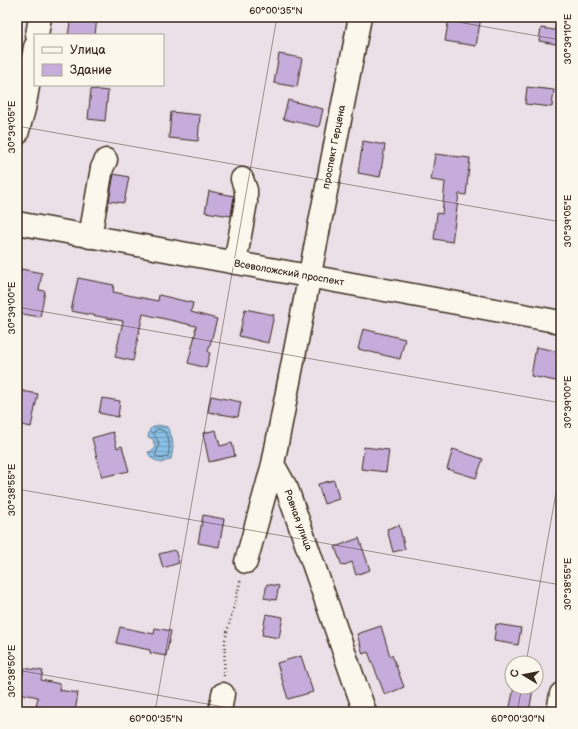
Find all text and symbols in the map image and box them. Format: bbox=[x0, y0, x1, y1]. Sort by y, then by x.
text: 60°00'35"N bbox=[249, 5, 303, 17]
text: 30°39'10"E bbox=[562, 13, 574, 64]
legend bbox=[34, 34, 164, 86]
text: Улица bbox=[70, 43, 106, 58]
text: Здание bbox=[70, 63, 112, 78]
text: 30°39'05"E bbox=[6, 100, 18, 153]
street label: проспект Герцена bbox=[320, 104, 348, 190]
text: 30°39'05"E bbox=[562, 194, 574, 247]
street label: Всеволожский проспект bbox=[233, 257, 345, 289]
text: 30°39'00"E bbox=[6, 281, 18, 334]
text: 30°39'00"E bbox=[562, 375, 574, 428]
text: 30°38'55"E bbox=[6, 463, 18, 516]
street label: Ровная улица bbox=[281, 488, 315, 552]
text: 30°38'55"E bbox=[562, 557, 574, 610]
text: 30°38'50"E bbox=[6, 644, 18, 697]
north arrow bbox=[504, 655, 544, 695]
text: С bbox=[508, 668, 522, 678]
text: 60°00'35"N bbox=[129, 713, 183, 725]
text: 60°00'30"N bbox=[491, 713, 545, 725]

